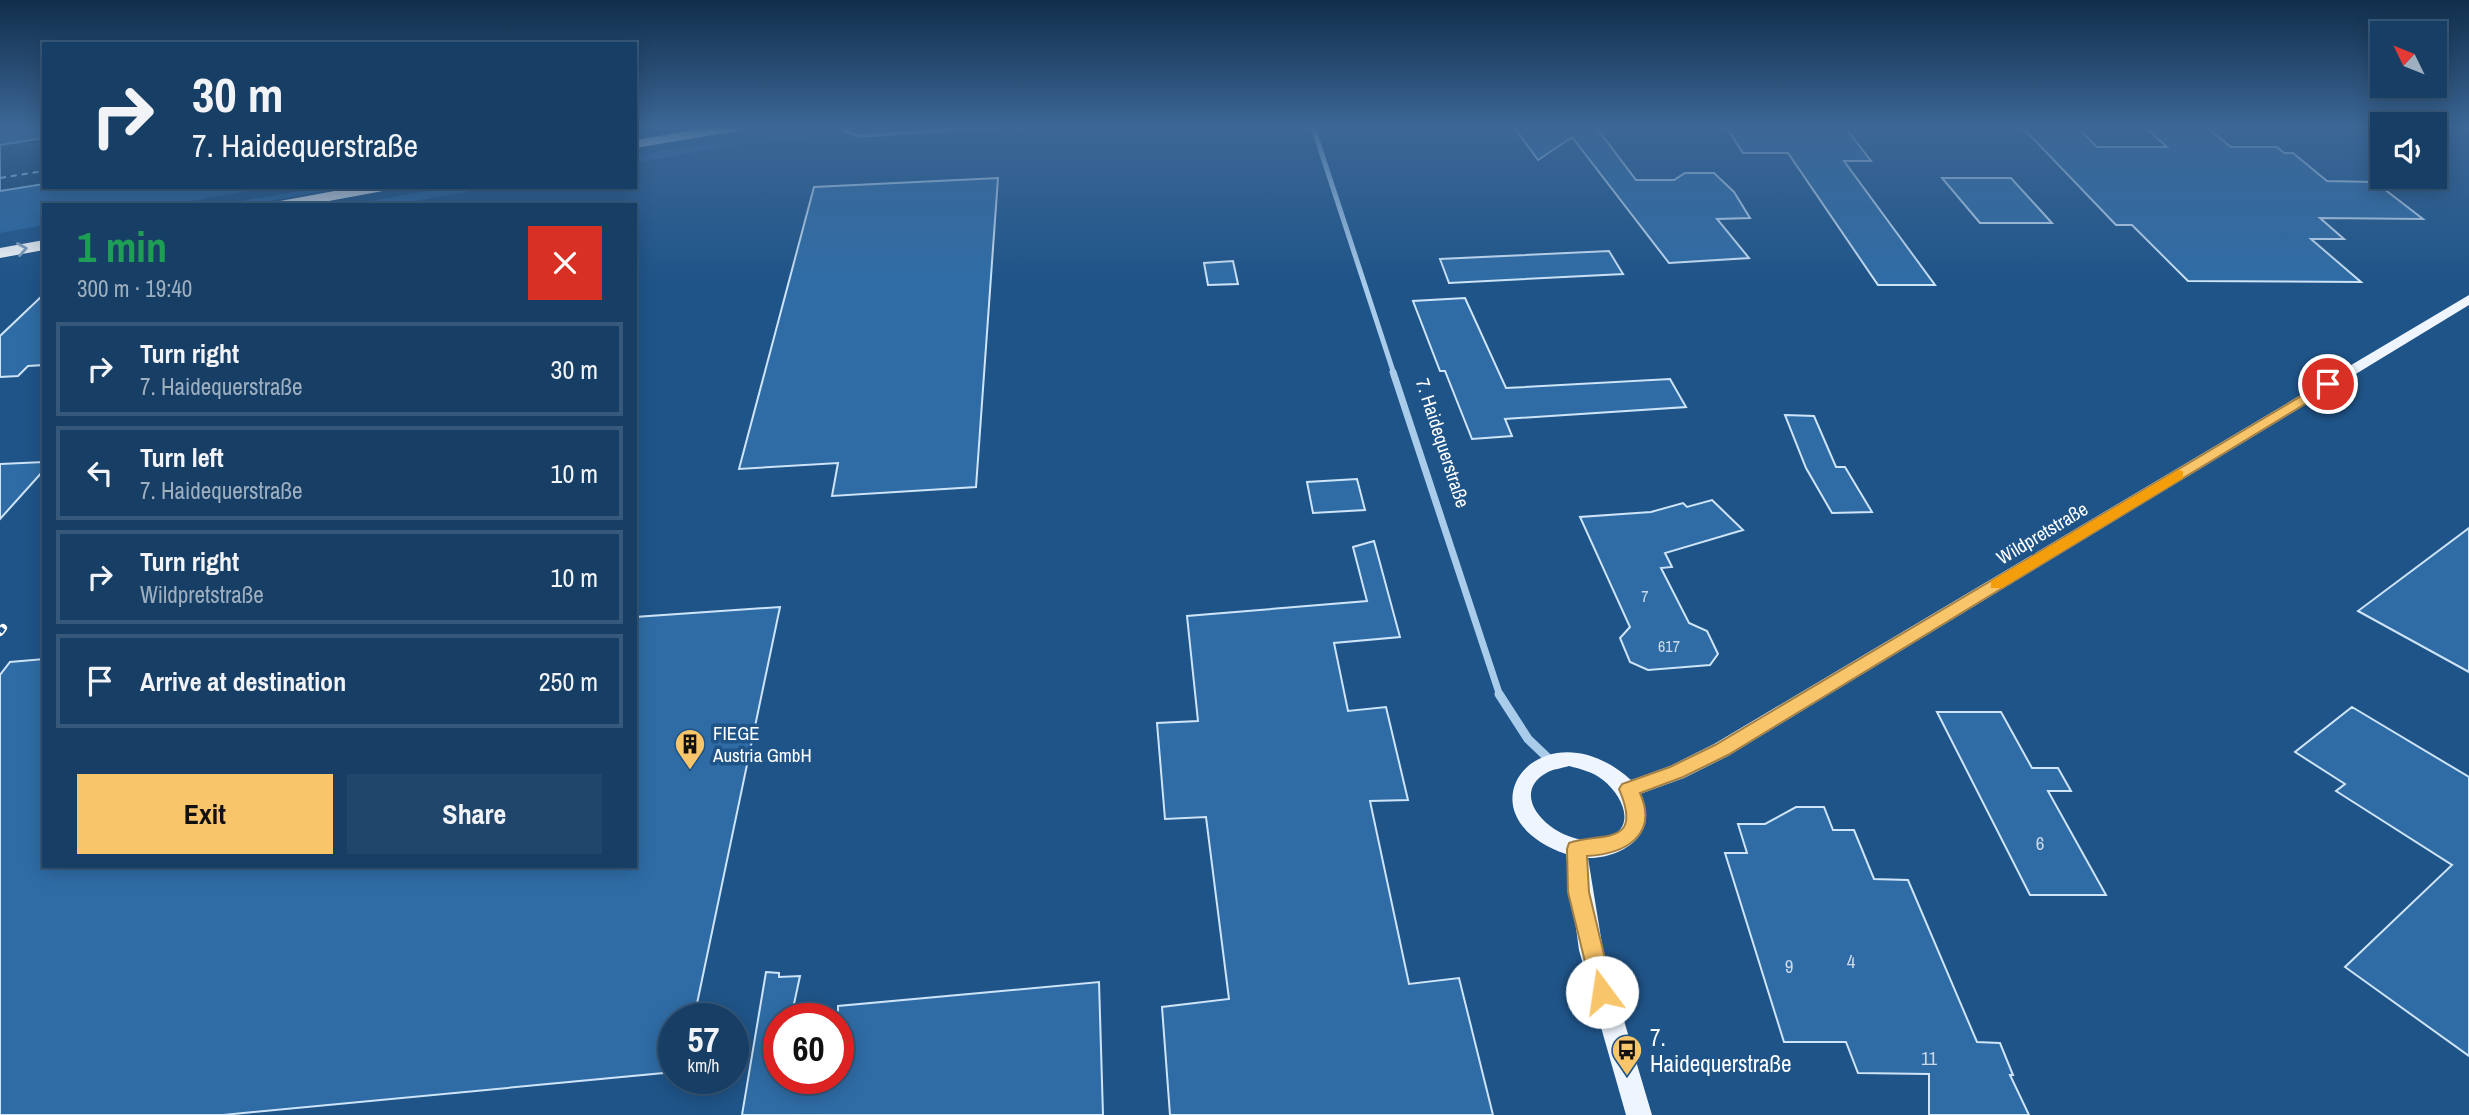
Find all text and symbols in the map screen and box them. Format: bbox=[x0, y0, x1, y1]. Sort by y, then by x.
north arrow bbox=[2370, 21, 2446, 98]
map controls bbox=[2370, 21, 2447, 189]
text: 30 m bbox=[192, 61, 284, 127]
icon: right bbox=[77, 70, 168, 161]
button: sound bbox=[2370, 112, 2447, 189]
text: 7. Haidequerstraße bbox=[192, 124, 418, 167]
text: 1 min bbox=[77, 219, 167, 275]
button: close bbox=[528, 226, 602, 300]
one-way arrow bbox=[16, 242, 28, 257]
text: 300 m · 19:40 bbox=[77, 273, 192, 304]
text: Turn right bbox=[140, 336, 239, 371]
icon: right bbox=[81, 350, 119, 388]
text: 30 m bbox=[551, 352, 598, 387]
pin bbox=[2298, 354, 2358, 414]
icon: arrive bbox=[2309, 365, 2347, 403]
text: 7. Haidequerstraße bbox=[140, 371, 303, 402]
street label: 7. Haidequerstraße bbox=[1410, 375, 1476, 511]
text: Turn left bbox=[140, 440, 224, 475]
icon: left bbox=[81, 454, 119, 492]
text: 10 m bbox=[551, 456, 598, 491]
text: 7. Haidequerstraße bbox=[140, 475, 303, 506]
street label: Wildpretstraße bbox=[1992, 496, 2092, 570]
text: Turn right bbox=[140, 544, 239, 579]
icon: right bbox=[81, 558, 119, 596]
text: 10 m bbox=[551, 560, 598, 595]
text: Wildpretstraße bbox=[140, 579, 264, 610]
house number: 7 bbox=[1641, 585, 1649, 607]
house number: 617 bbox=[1658, 635, 1680, 657]
icon: arrive bbox=[81, 662, 119, 700]
text: Arrive at destination bbox=[140, 664, 346, 699]
text: 250 m bbox=[539, 664, 598, 699]
place label: FIEGE Austria GmbH bbox=[712, 720, 812, 768]
building icon: FIEGE Austria GmbH bbox=[673, 727, 707, 771]
button: Exit bbox=[77, 774, 333, 854]
button: Share bbox=[347, 774, 602, 854]
house number: 6 bbox=[2036, 830, 2044, 856]
house number: 4 bbox=[1847, 948, 1856, 974]
house number: 9 bbox=[1785, 953, 1793, 979]
position arrow bbox=[1565, 955, 1639, 1029]
speed limit sign: 60 bbox=[763, 1003, 854, 1094]
text: 57 bbox=[688, 1016, 719, 1063]
place label: 7. Haidequerstraße bbox=[1650, 1022, 1792, 1079]
bus stop icon: 7. Haidequerstraße bbox=[1610, 1033, 1644, 1077]
house number: 11 bbox=[1921, 1045, 1937, 1071]
text: km/h bbox=[688, 1053, 720, 1078]

